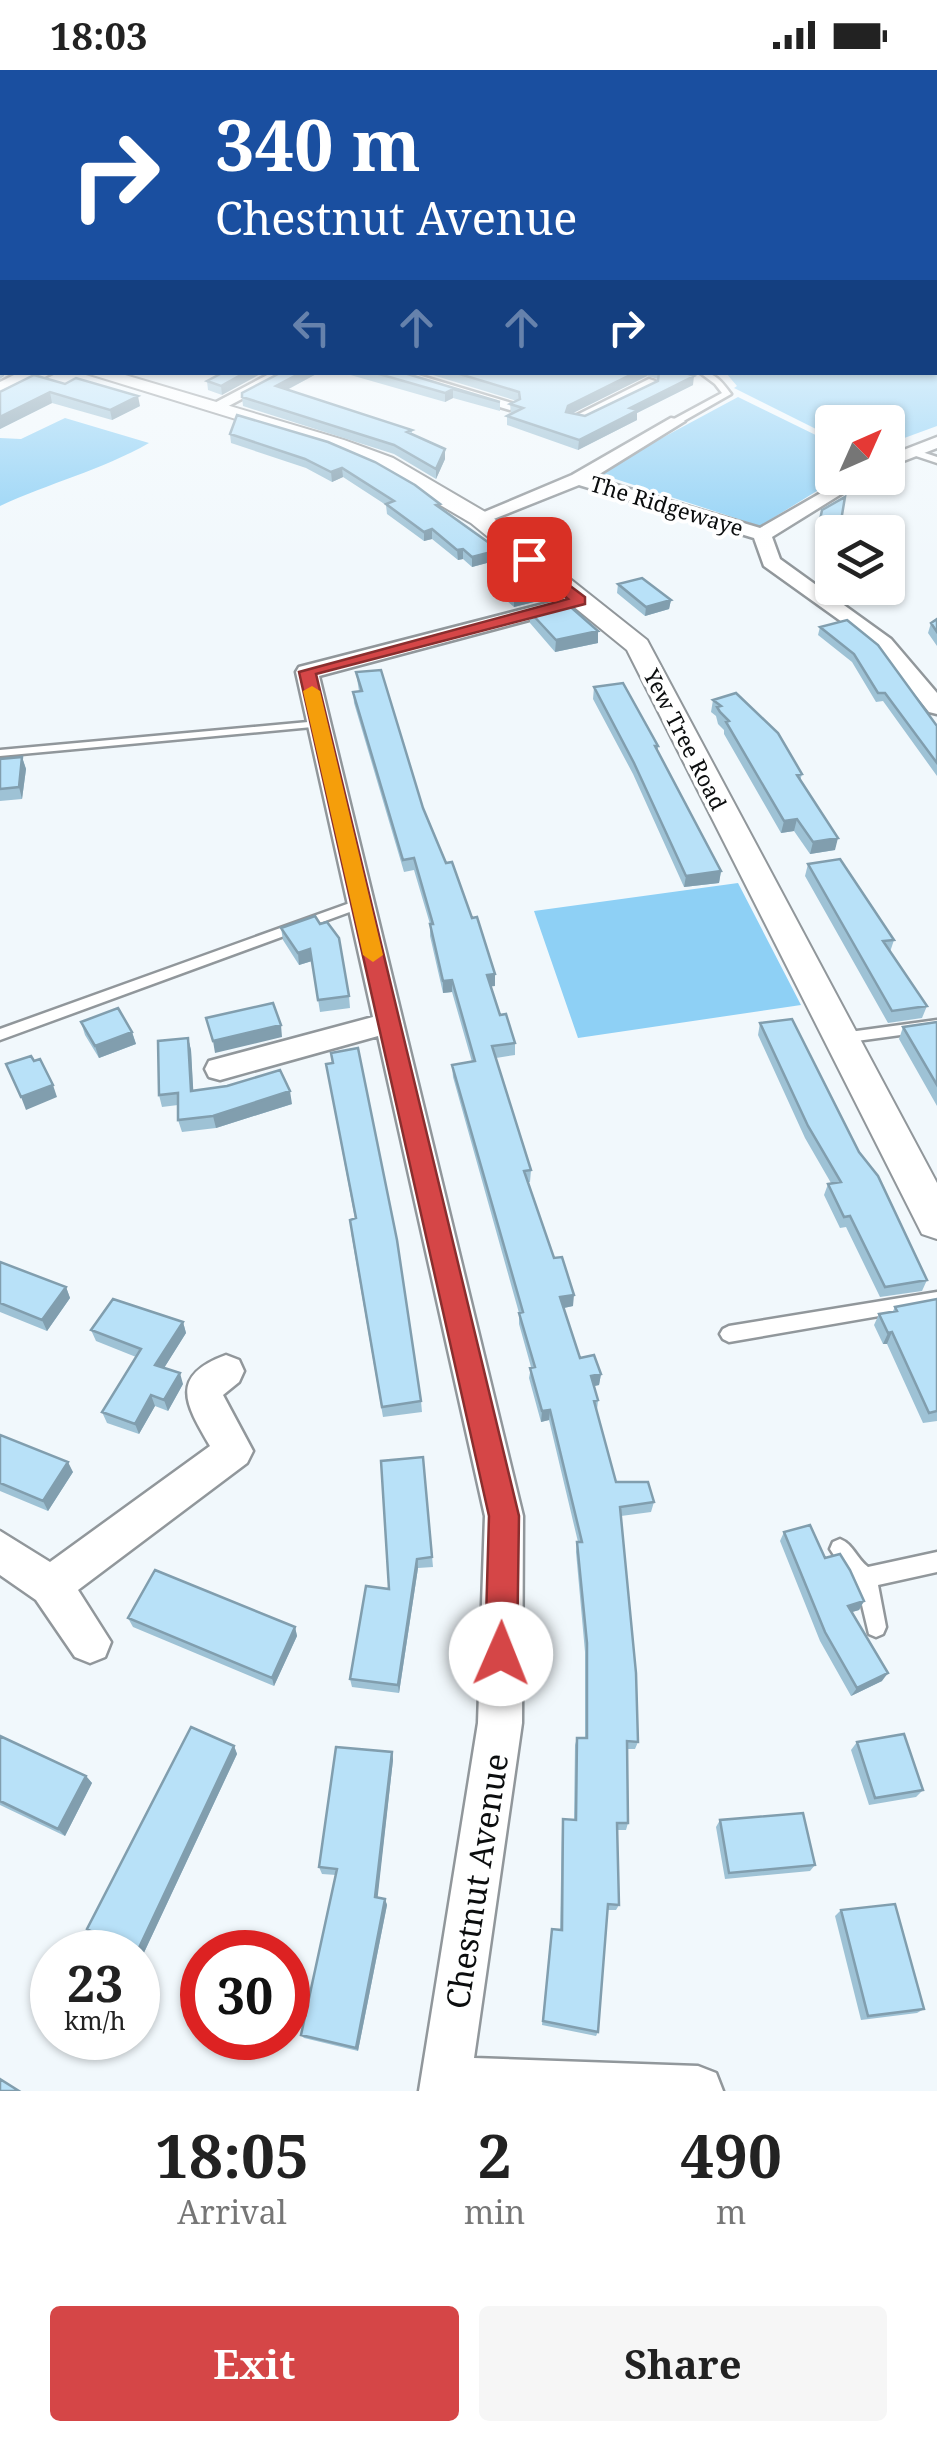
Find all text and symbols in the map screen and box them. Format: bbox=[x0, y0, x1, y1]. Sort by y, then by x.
text: 18:03 bbox=[50, 9, 147, 61]
text: 340 m bbox=[215, 96, 421, 192]
icon: right bbox=[50, 110, 180, 240]
text: Chestnut Avenue bbox=[215, 187, 577, 248]
icon: left bbox=[284, 300, 339, 355]
icon: ahead bbox=[389, 300, 444, 355]
icon: ahead bbox=[494, 300, 549, 355]
icon: right bbox=[599, 300, 654, 355]
north arrow bbox=[815, 405, 905, 495]
map controls bbox=[815, 405, 905, 605]
street label: The Ridgewaye bbox=[587, 467, 747, 543]
button: layers bbox=[815, 515, 905, 605]
pin bbox=[487, 517, 572, 602]
icon: arrive bbox=[502, 532, 557, 587]
street label: Yew Tree Road bbox=[637, 662, 735, 815]
position arrow bbox=[449, 1602, 553, 1706]
street label: Chestnut Avenue bbox=[435, 1750, 517, 2012]
speed limit sign: 30 bbox=[180, 1930, 310, 2060]
text: 23 bbox=[67, 1949, 123, 2017]
text: km/h bbox=[64, 2003, 126, 2037]
text: 18:05 bbox=[155, 2114, 309, 2196]
text: 2 bbox=[478, 2114, 512, 2196]
text: 490 bbox=[680, 2114, 782, 2196]
text: Arrival bbox=[177, 2190, 287, 2233]
text: min bbox=[464, 2190, 525, 2233]
text: m bbox=[716, 2190, 746, 2233]
button: Exit bbox=[50, 2306, 459, 2421]
button: Share bbox=[479, 2306, 887, 2421]

